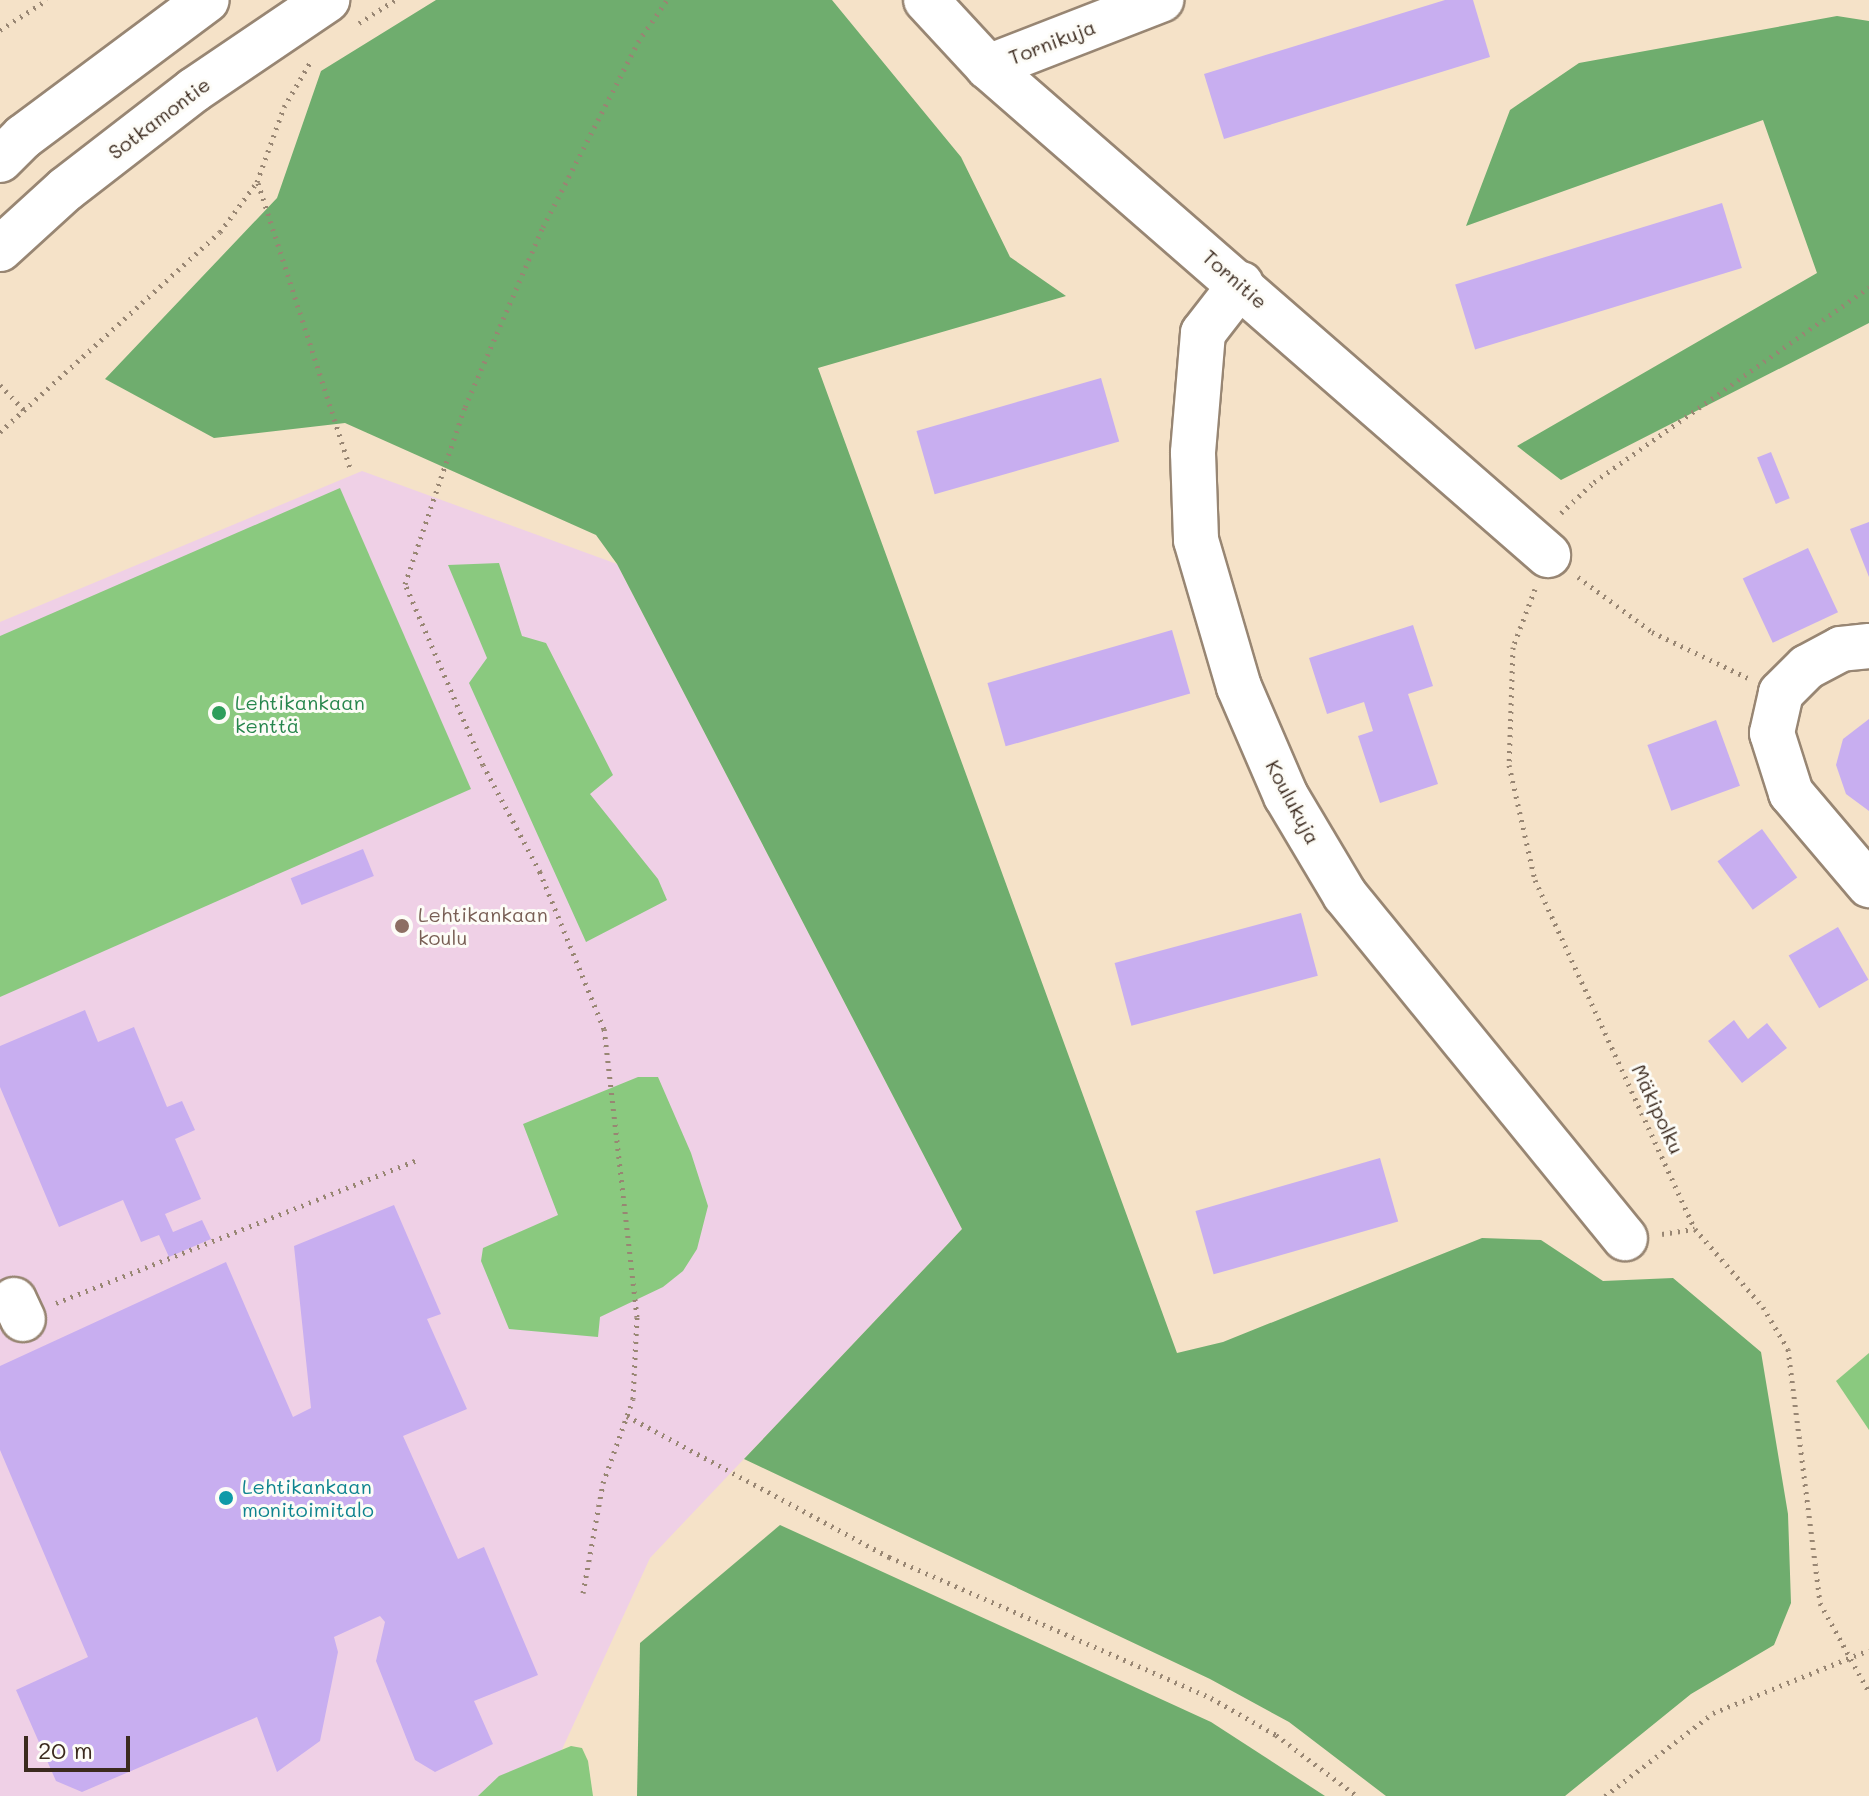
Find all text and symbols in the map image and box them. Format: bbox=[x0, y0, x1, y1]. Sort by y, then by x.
street label: Tornikuja bbox=[1005, 14, 1099, 70]
street label: Sotkamontie bbox=[103, 72, 215, 164]
street label: Tornitie bbox=[1198, 245, 1272, 313]
place label: Lehtikankaan kenttä bbox=[235, 690, 365, 737]
marker: Lehtikankaan kenttä bbox=[210, 704, 228, 722]
street label: Koulukuja bbox=[1261, 756, 1325, 848]
place label: Lehtikankaan koulu bbox=[418, 902, 548, 949]
marker: Lehtikankaan koulu bbox=[393, 917, 411, 935]
street label: Mäkipolku bbox=[1627, 1060, 1689, 1158]
place label: Lehtikankaan monitoimitalo bbox=[242, 1474, 374, 1521]
marker: Lehtikankaan monitoimitalo bbox=[217, 1489, 235, 1507]
scale bar bbox=[28, 1720, 134, 1770]
text: 20 m bbox=[38, 1734, 93, 1765]

